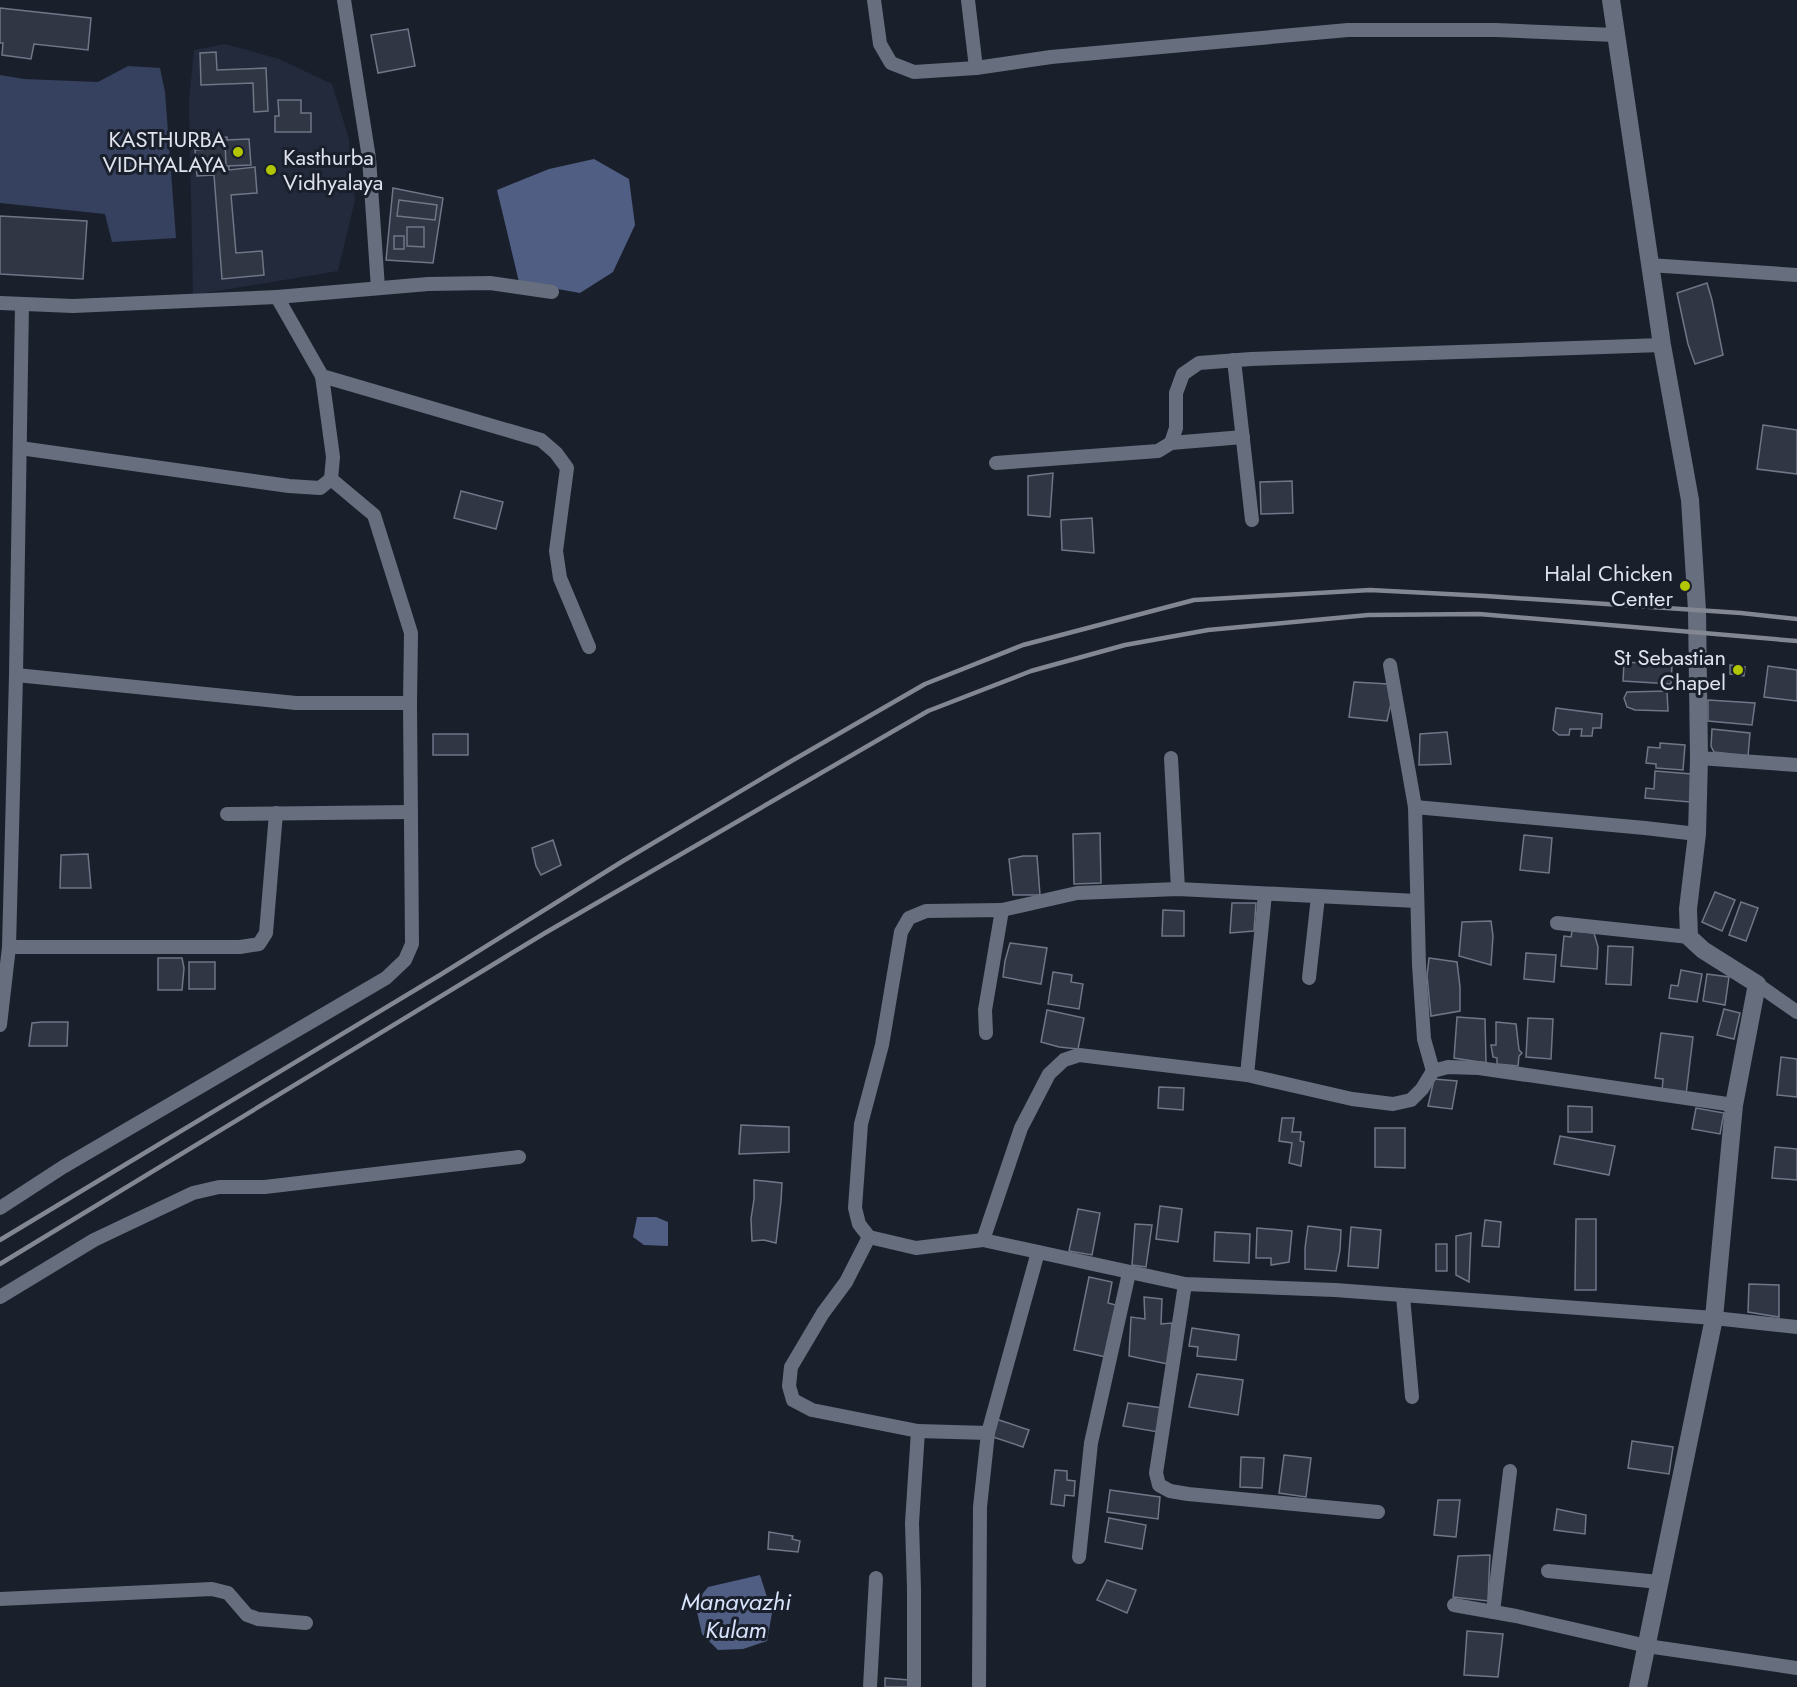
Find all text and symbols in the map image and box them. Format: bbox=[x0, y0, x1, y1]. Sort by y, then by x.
place label: KASTHURBA VIDHYALAYA bbox=[103, 123, 226, 180]
place label: Kasthurba Vidhyalaya bbox=[283, 141, 383, 198]
marker: KASTHURBA VIDHYALAYA bbox=[231, 145, 245, 159]
marker: Kasthurba Vidhyalaya bbox=[264, 163, 278, 177]
place label: Halal Chicken Center bbox=[1544, 557, 1673, 614]
marker: Halal Chicken Center bbox=[1678, 579, 1692, 593]
place label: St Sebastian Chapel bbox=[1614, 641, 1726, 698]
marker: St Sebastian Chapel bbox=[1731, 663, 1745, 677]
water label: Manavazhi Kulam bbox=[681, 1584, 792, 1647]

